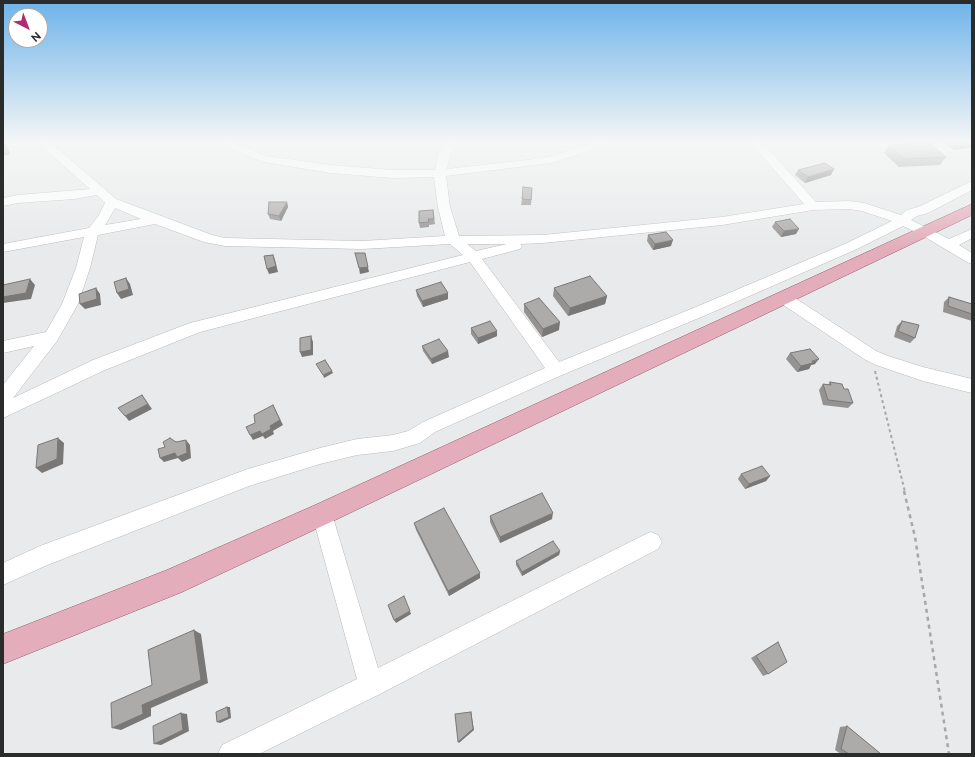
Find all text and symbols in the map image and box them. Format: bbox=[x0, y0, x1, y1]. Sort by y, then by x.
north arrow bbox=[8, 8, 48, 48]
text: N bbox=[28, 29, 43, 44]

